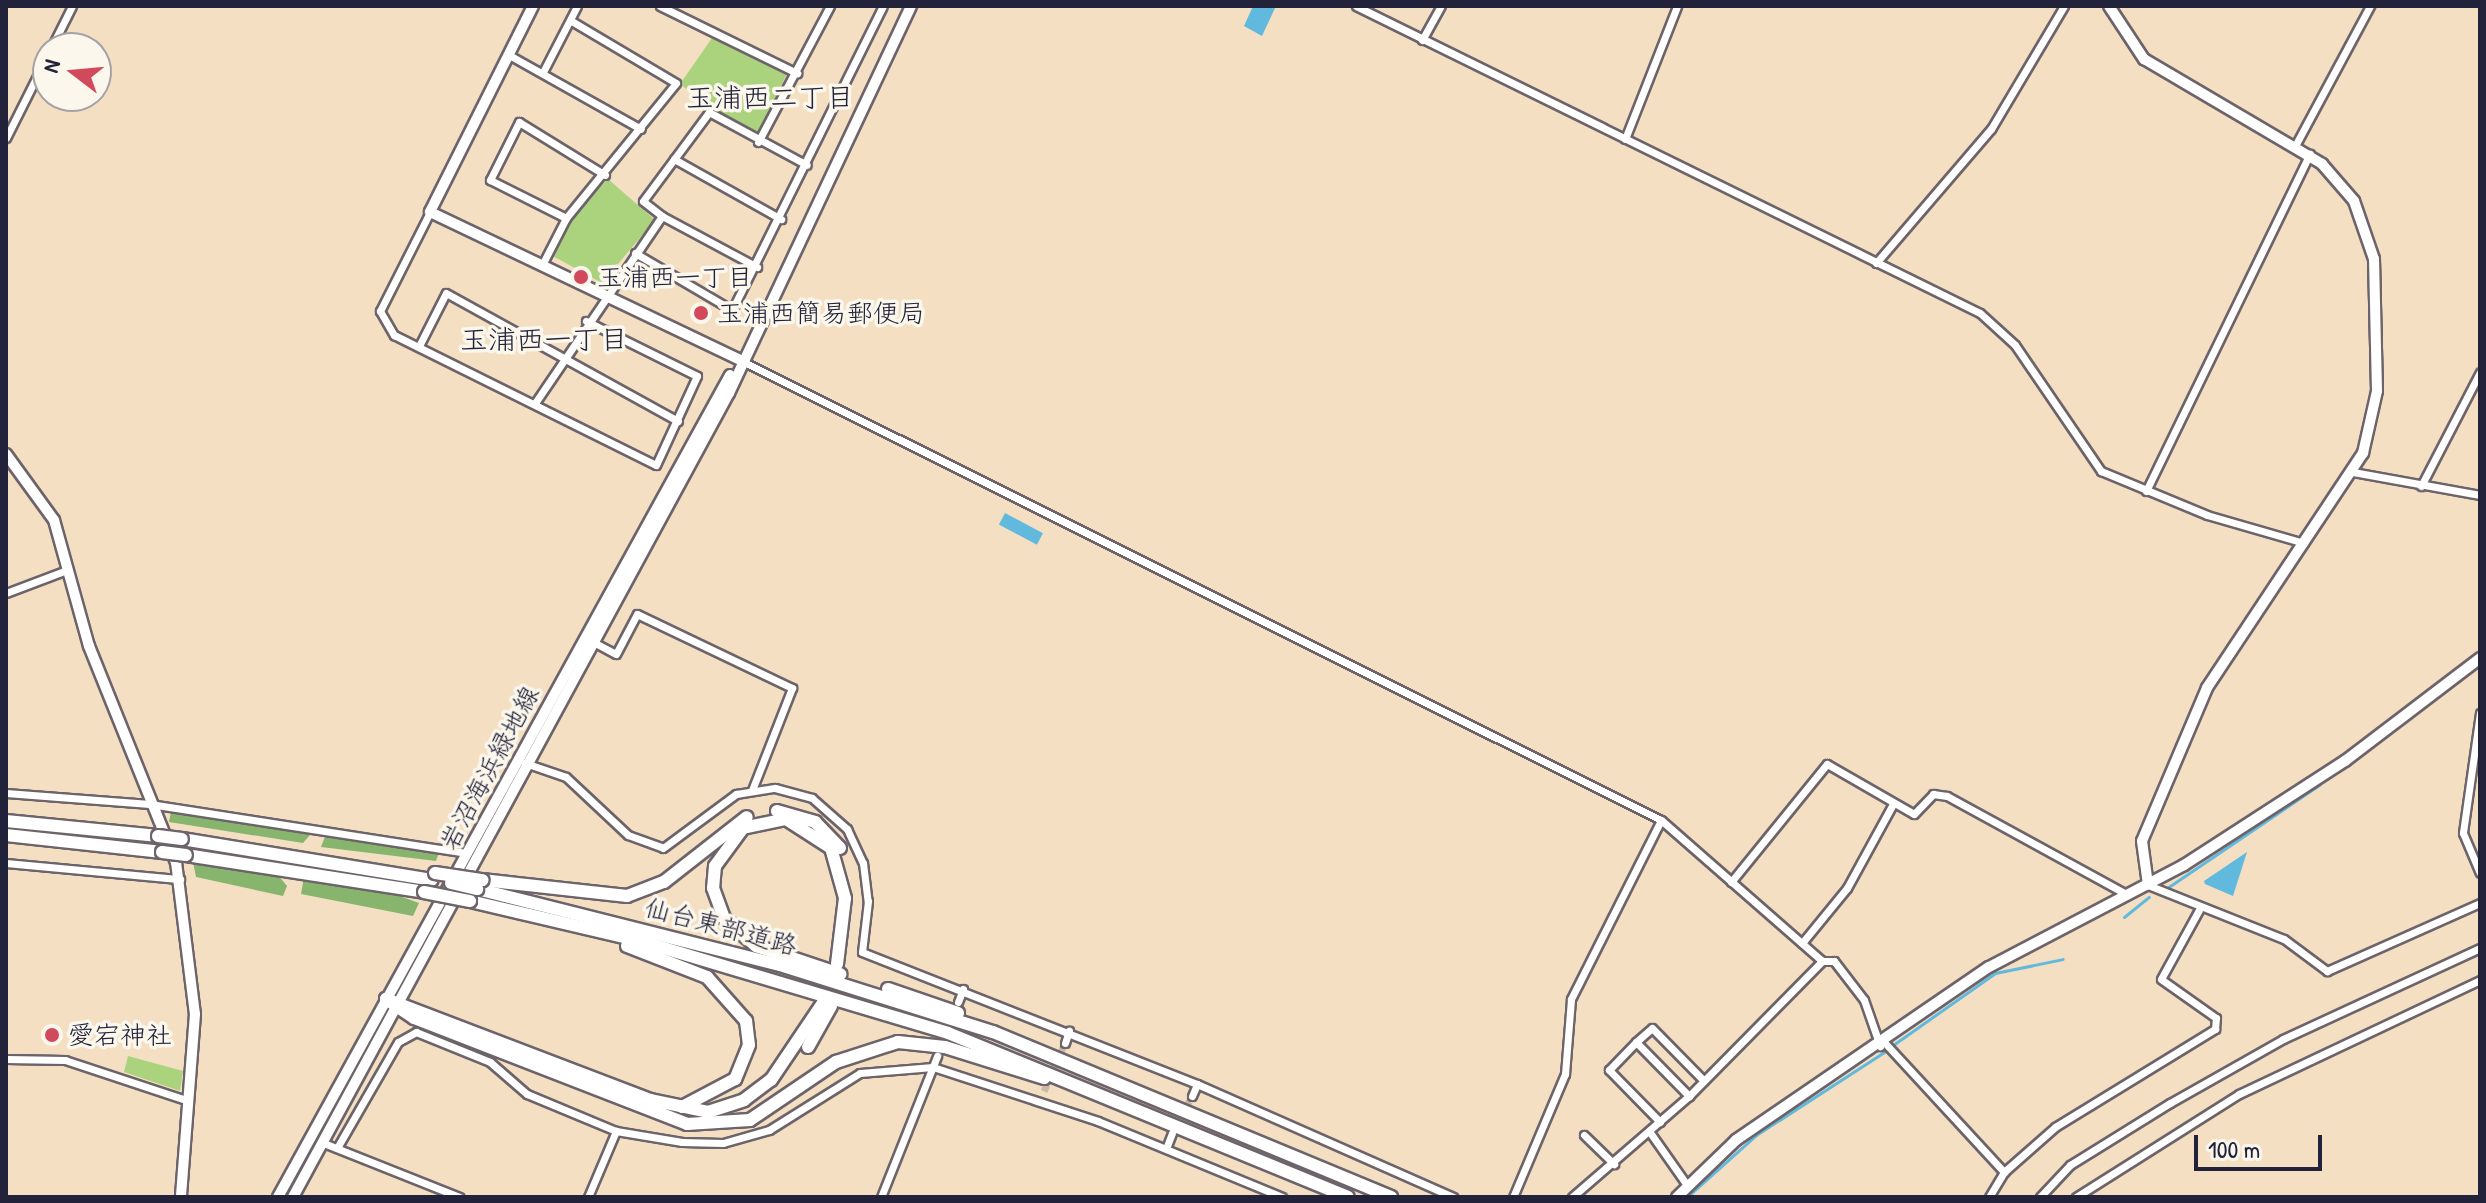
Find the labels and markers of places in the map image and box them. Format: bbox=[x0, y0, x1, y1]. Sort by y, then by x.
place label: 玉浦西一丁目 bbox=[597, 261, 753, 293]
marker: 玉浦西一丁目 bbox=[572, 268, 590, 286]
place label: 玉浦西簡易郵便局 bbox=[717, 297, 925, 329]
marker: 玉浦西簡易郵便局 bbox=[692, 304, 710, 322]
place label: 愛宕神社 bbox=[68, 1019, 172, 1051]
marker: 愛宕神社 bbox=[43, 1026, 61, 1044]

